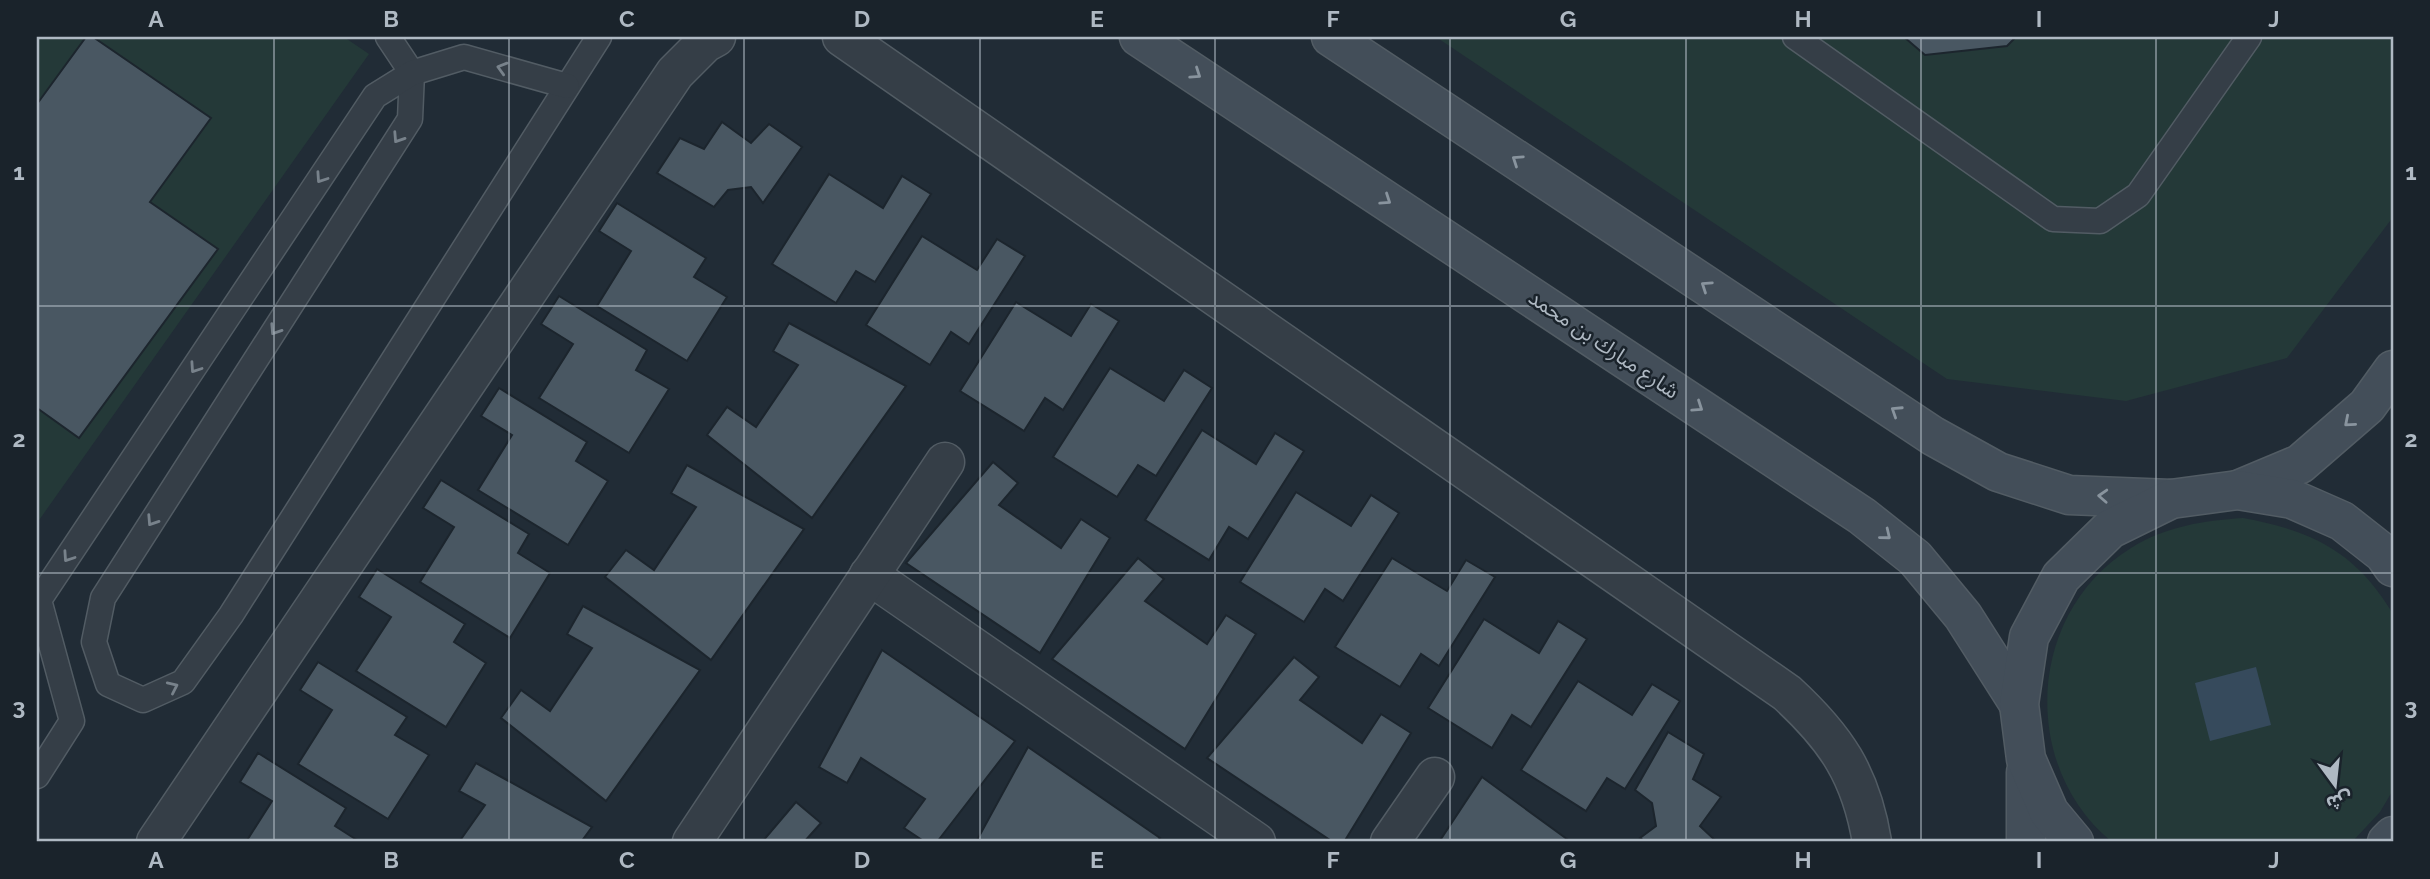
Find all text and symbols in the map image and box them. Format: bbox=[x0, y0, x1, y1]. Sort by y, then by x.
text: A bbox=[148, 5, 164, 32]
text: B bbox=[383, 5, 399, 32]
text: C bbox=[619, 5, 635, 32]
text: D bbox=[854, 5, 870, 32]
text: E bbox=[1090, 5, 1104, 32]
text: F bbox=[1326, 5, 1340, 32]
text: G bbox=[1560, 5, 1576, 32]
text: H bbox=[1794, 5, 1812, 32]
text: I bbox=[2036, 5, 2042, 32]
text: J bbox=[2268, 5, 2280, 32]
one-way arrow bbox=[496, 61, 508, 76]
one-way arrow bbox=[1188, 66, 1201, 79]
one-way arrow bbox=[394, 130, 406, 143]
one-way arrow bbox=[1511, 155, 1524, 168]
text: 1 bbox=[13, 158, 25, 185]
text: 1 bbox=[2405, 158, 2417, 185]
one-way arrow bbox=[316, 171, 329, 184]
one-way arrow bbox=[1378, 192, 1391, 205]
one-way arrow bbox=[1701, 281, 1714, 294]
street label: شارع مبارك بن محمد bbox=[1522, 285, 1684, 406]
one-way arrow bbox=[271, 322, 284, 335]
one-way arrow bbox=[190, 360, 203, 373]
one-way arrow bbox=[1690, 399, 1703, 411]
one-way arrow bbox=[1891, 407, 1904, 419]
one-way arrow bbox=[2344, 414, 2357, 426]
text: 2 bbox=[13, 425, 25, 452]
text: 2 bbox=[2405, 425, 2417, 452]
one-way arrow bbox=[2097, 489, 2108, 504]
one-way arrow bbox=[148, 513, 161, 526]
one-way arrow bbox=[1877, 527, 1890, 539]
one-way arrow bbox=[64, 549, 76, 562]
one-way arrow bbox=[166, 681, 178, 695]
text: 3 bbox=[13, 693, 25, 720]
text: 3 bbox=[2405, 693, 2417, 720]
north arrow bbox=[2300, 750, 2370, 820]
text: ش bbox=[2324, 787, 2355, 815]
text: A bbox=[148, 846, 164, 873]
text: B bbox=[383, 846, 399, 873]
text: C bbox=[619, 846, 635, 873]
text: D bbox=[854, 846, 870, 873]
text: E bbox=[1090, 846, 1104, 873]
text: F bbox=[1326, 846, 1340, 873]
text: G bbox=[1560, 846, 1576, 873]
text: H bbox=[1794, 846, 1812, 873]
text: I bbox=[2036, 846, 2042, 873]
text: J bbox=[2268, 846, 2280, 873]

